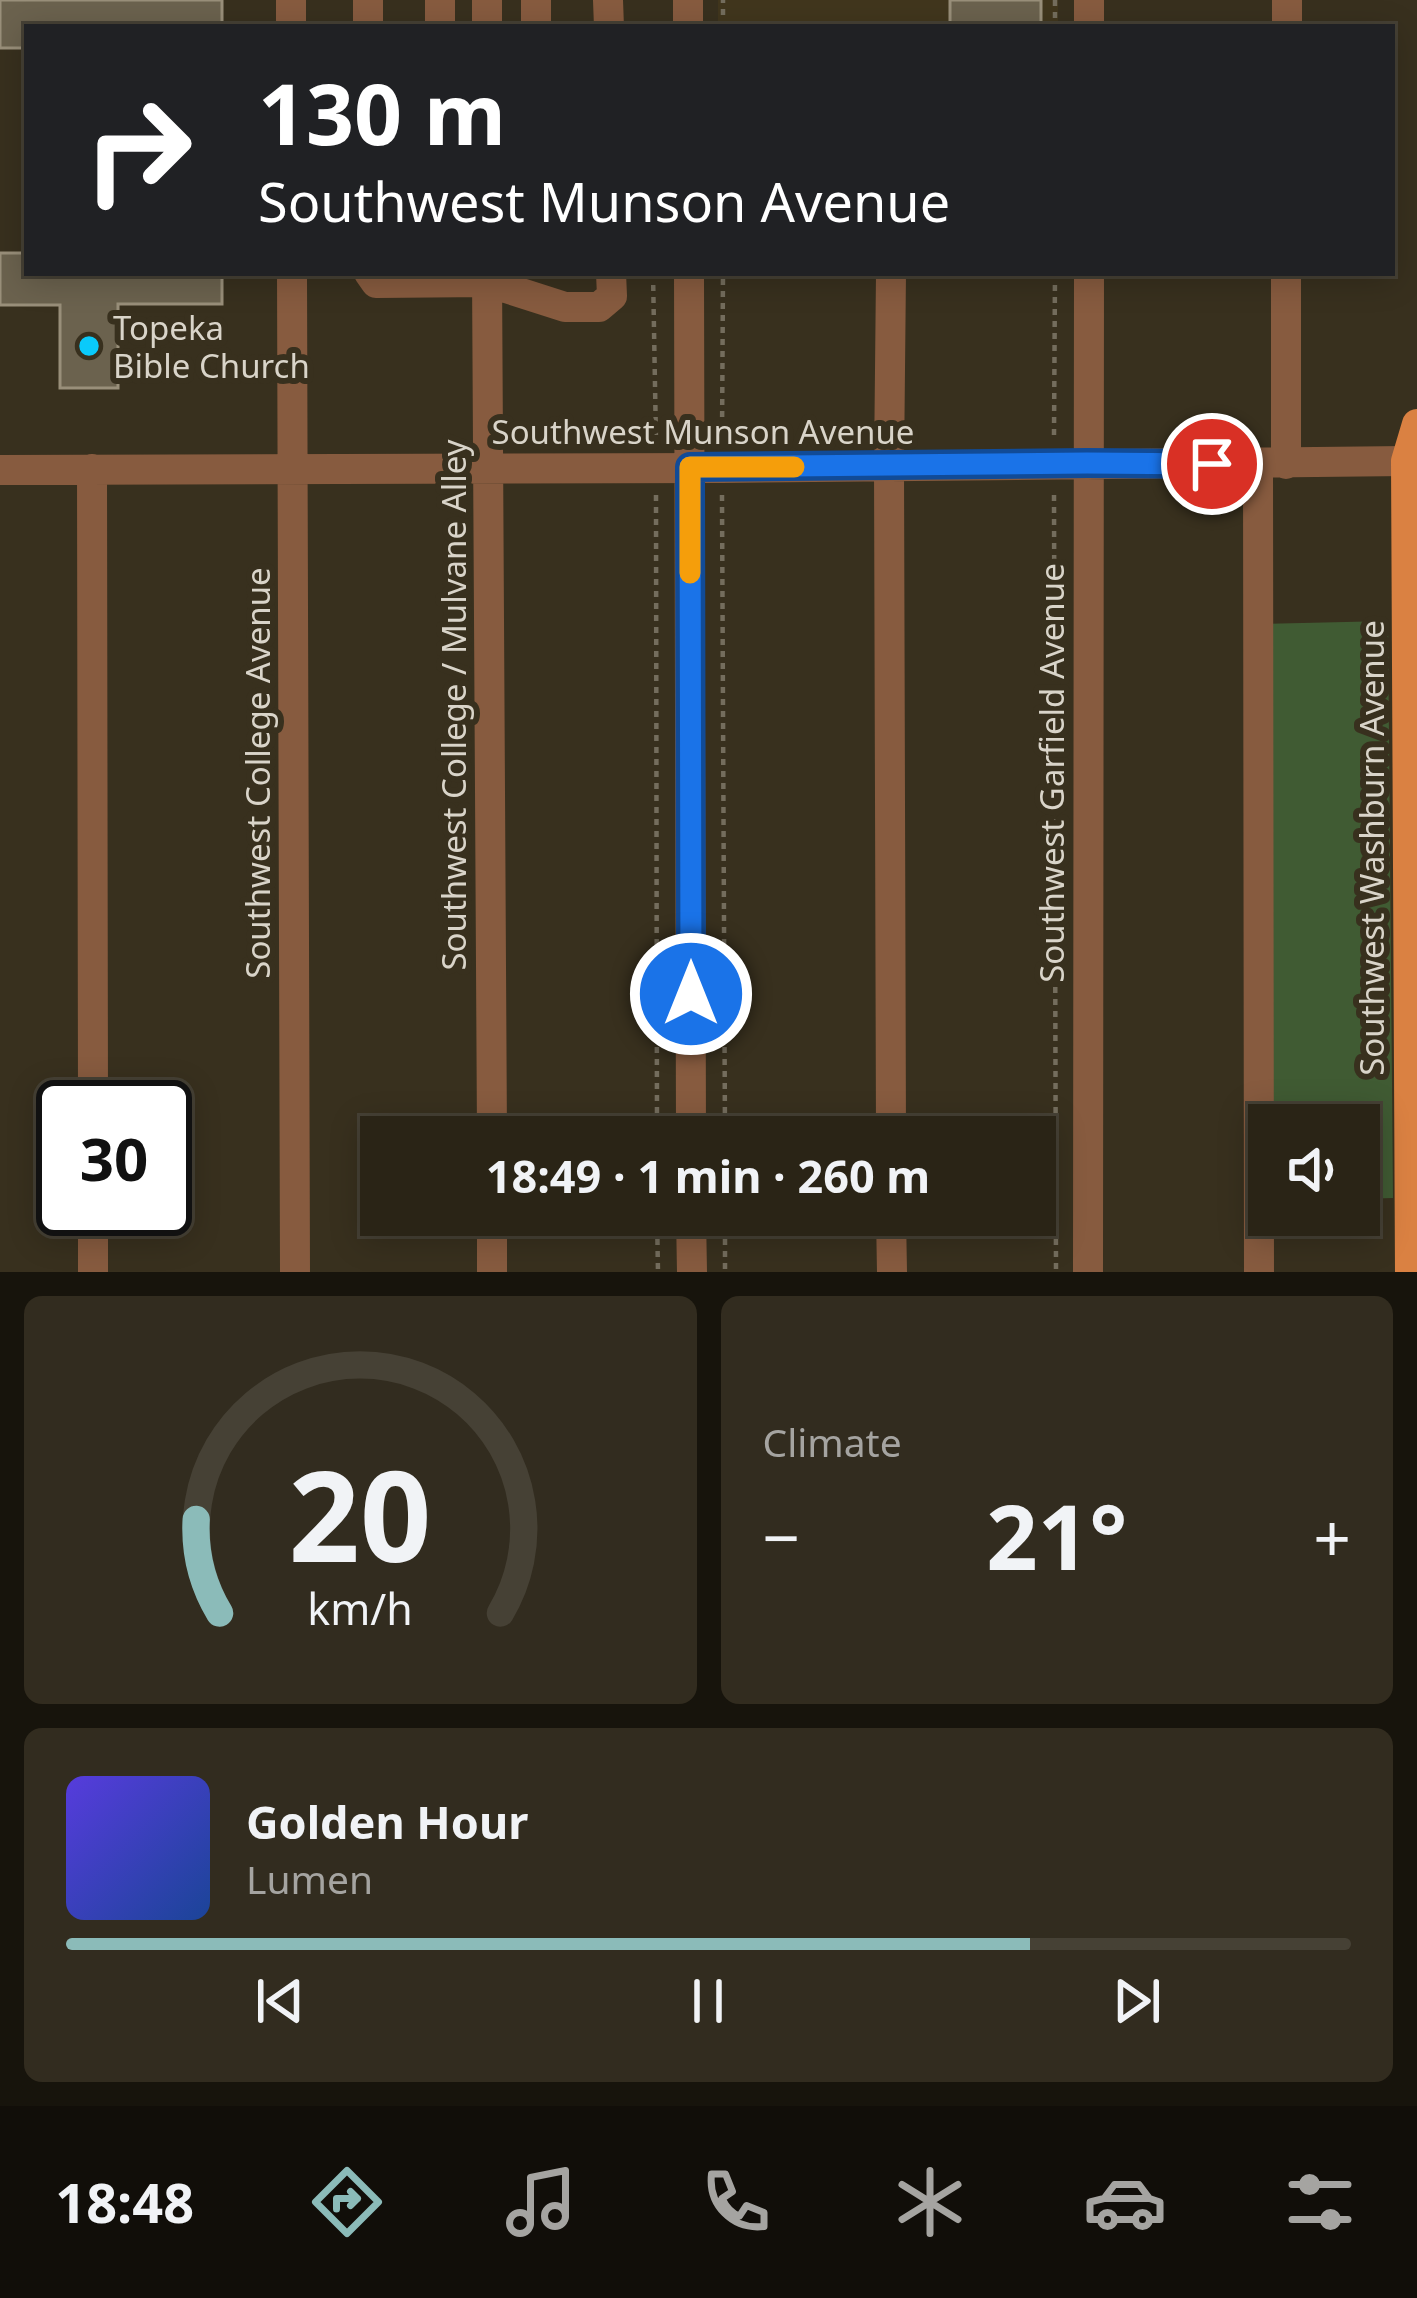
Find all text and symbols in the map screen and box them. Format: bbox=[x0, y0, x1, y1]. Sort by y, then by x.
text: 130 m bbox=[258, 55, 506, 170]
icon: right bbox=[60, 72, 216, 228]
text: Southwest Munson Avenue bbox=[258, 164, 950, 238]
place label: Topeka Bible Church bbox=[113, 305, 310, 388]
marker: Topeka Bible Church bbox=[76, 333, 102, 359]
street label: Southwest Munson Avenue bbox=[492, 409, 914, 454]
pin bbox=[1161, 413, 1263, 515]
icon: arrive bbox=[1179, 431, 1245, 497]
street label: Southwest College / Mulvane Alley bbox=[431, 439, 476, 971]
street label: Southwest Garfield Avenue bbox=[1029, 563, 1074, 983]
street label: Southwest College Avenue bbox=[235, 567, 280, 979]
street label: Southwest Washburn Avenue bbox=[1349, 620, 1394, 1076]
position arrow bbox=[628, 931, 754, 1057]
speed limit sign: 30 bbox=[36, 1080, 192, 1236]
map controls bbox=[1248, 1104, 1380, 1236]
button: sound bbox=[1248, 1104, 1380, 1236]
text: 18:49 · 1 min · 260 m bbox=[486, 1145, 930, 1206]
text: Climate bbox=[763, 1415, 902, 1468]
text: 20 bbox=[289, 1429, 432, 1599]
text: 21° bbox=[986, 1474, 1127, 1596]
text: − bbox=[763, 1491, 800, 1581]
text: + bbox=[1313, 1491, 1351, 1581]
text: km/h bbox=[308, 1579, 413, 1638]
text: Golden Hour bbox=[246, 1791, 528, 1852]
text: Lumen bbox=[246, 1852, 373, 1905]
icon: previous bbox=[247, 1968, 313, 2034]
icon: pause bbox=[675, 1968, 741, 2034]
icon: next bbox=[1104, 1968, 1170, 2034]
icon: directions bbox=[305, 2160, 389, 2244]
icon: music bbox=[499, 2160, 583, 2244]
icon: phone bbox=[694, 2160, 778, 2244]
icon: climate bbox=[888, 2160, 972, 2244]
icon: car bbox=[1083, 2160, 1167, 2244]
icon: filters bbox=[1278, 2160, 1362, 2244]
text: 18:48 bbox=[55, 2165, 194, 2239]

